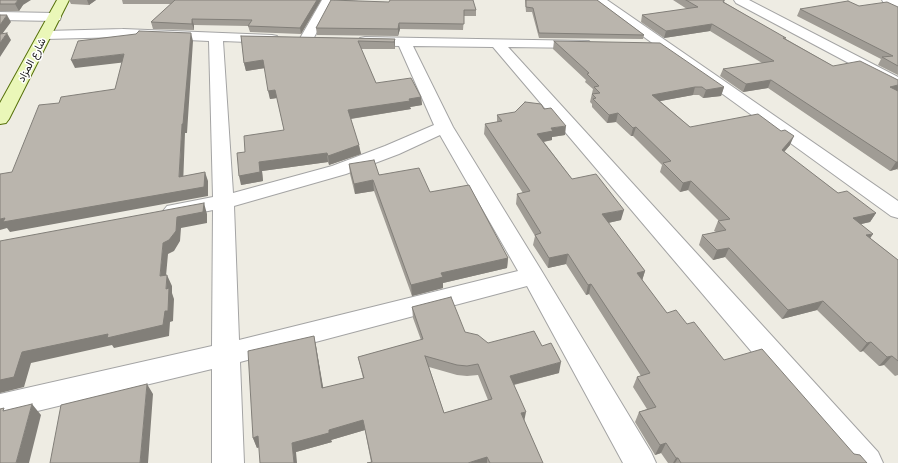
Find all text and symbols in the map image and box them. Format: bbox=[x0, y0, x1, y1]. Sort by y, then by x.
street label: شارع المزاد bbox=[15, 36, 49, 84]

